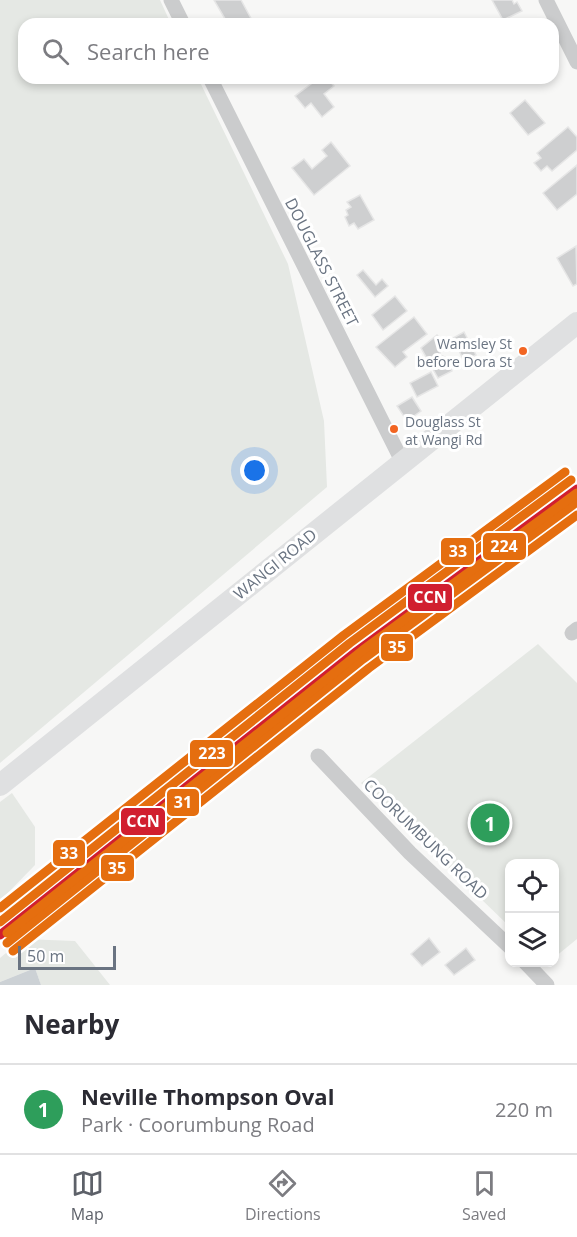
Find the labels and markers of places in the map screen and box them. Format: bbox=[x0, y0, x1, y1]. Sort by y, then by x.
place label: Wamsley St before Dora St bbox=[417, 334, 512, 371]
marker: Wamsley St before Dora St bbox=[517, 345, 529, 357]
place label: Douglass St at Wangi Rd bbox=[405, 412, 483, 449]
marker: Douglass St at Wangi Rd bbox=[388, 423, 400, 435]
pin: 1 bbox=[470, 800, 510, 846]

